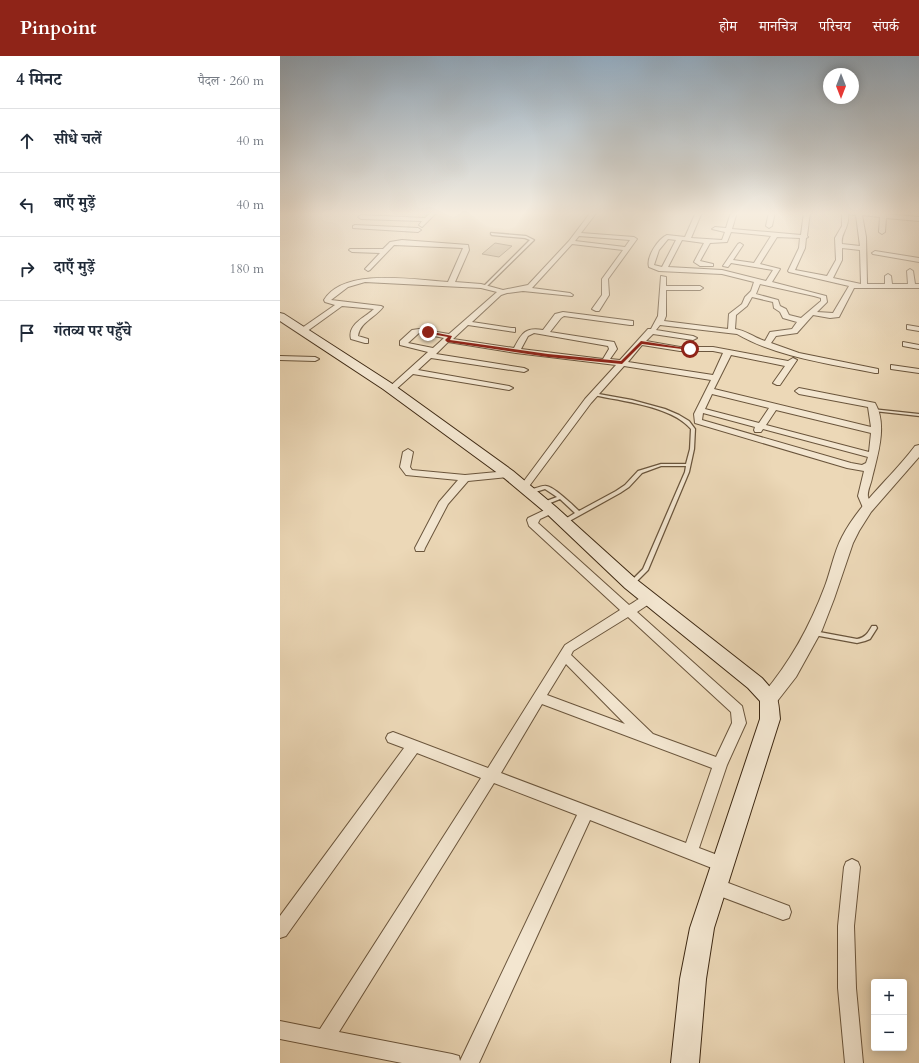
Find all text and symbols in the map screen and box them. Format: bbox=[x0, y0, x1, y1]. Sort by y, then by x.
text: Pinpoint bbox=[20, 15, 97, 41]
text: होम bbox=[719, 17, 737, 36]
text: मानचित्र bbox=[759, 17, 797, 36]
text: परिचय bbox=[819, 17, 851, 36]
text: संपर्क bbox=[873, 17, 899, 36]
text: 4 मिनट bbox=[16, 68, 62, 91]
north arrow bbox=[823, 68, 859, 104]
text: पैदल · 260 m bbox=[198, 72, 264, 90]
text: सीधे चलें bbox=[54, 129, 102, 149]
icon: ahead bbox=[16, 130, 38, 152]
text: 40 m bbox=[236, 132, 264, 150]
text: बाएँ मुड़ें bbox=[54, 193, 95, 213]
icon: left bbox=[16, 194, 38, 216]
text: 40 m bbox=[236, 196, 264, 214]
text: दाएँ मुड़ें bbox=[54, 257, 95, 277]
icon: right bbox=[16, 258, 38, 280]
text: 180 m bbox=[230, 260, 264, 278]
text: गंतव्य पर पहुँचे bbox=[54, 321, 131, 341]
icon: arrive bbox=[16, 322, 38, 344]
route end bbox=[419, 323, 437, 341]
route start bbox=[681, 340, 699, 358]
map controls bbox=[871, 979, 907, 1051]
button: + bbox=[871, 979, 907, 1015]
button: − bbox=[871, 1015, 907, 1051]

